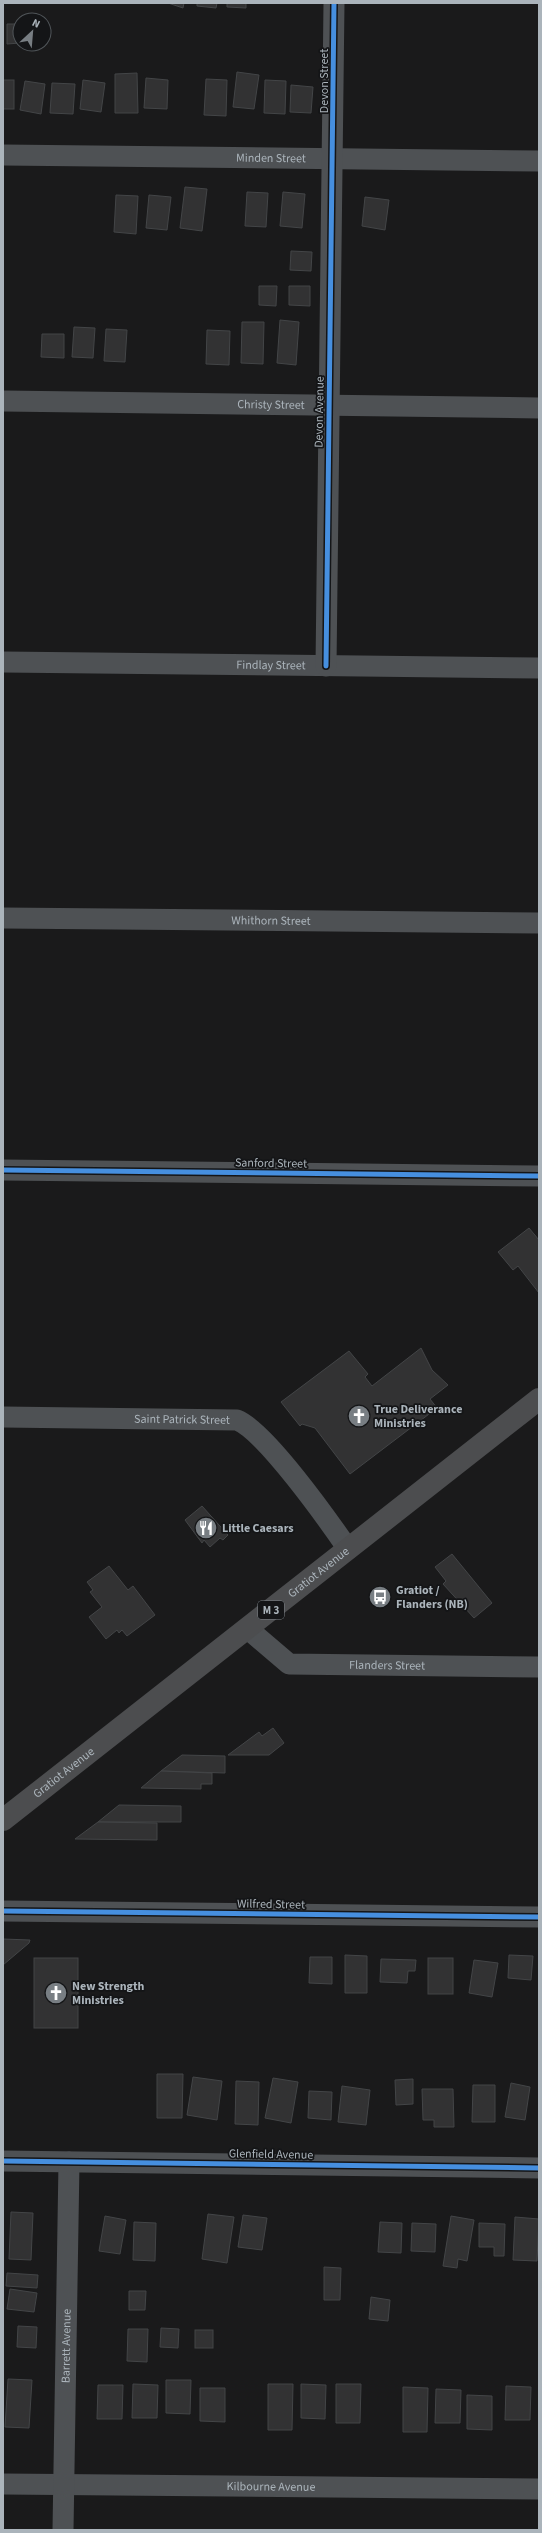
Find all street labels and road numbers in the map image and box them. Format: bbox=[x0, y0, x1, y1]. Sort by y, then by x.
street label: Devon Street bbox=[316, 49, 333, 113]
street label: Minden Street bbox=[236, 150, 306, 167]
street label: Devon Avenue bbox=[310, 376, 329, 448]
street label: Christy Street bbox=[237, 396, 305, 414]
street label: Findlay Street bbox=[236, 657, 306, 674]
street label: Whithorn Street bbox=[231, 912, 311, 930]
street label: Sanford Street bbox=[235, 1154, 307, 1173]
street label: Saint Patrick Street bbox=[134, 1411, 230, 1429]
street label: Gratiot Avenue bbox=[284, 1543, 353, 1602]
road number: M 3 bbox=[258, 1601, 284, 1619]
street label: Flanders Street bbox=[349, 1657, 425, 1675]
street label: Gratiot Avenue bbox=[30, 1743, 98, 1802]
street label: Wilfred Street bbox=[237, 1895, 305, 1914]
street label: Glenfield Avenue bbox=[229, 2145, 313, 2164]
street label: Barrett Avenue bbox=[57, 2309, 76, 2383]
street label: Kilbourne Avenue bbox=[227, 2478, 315, 2496]

